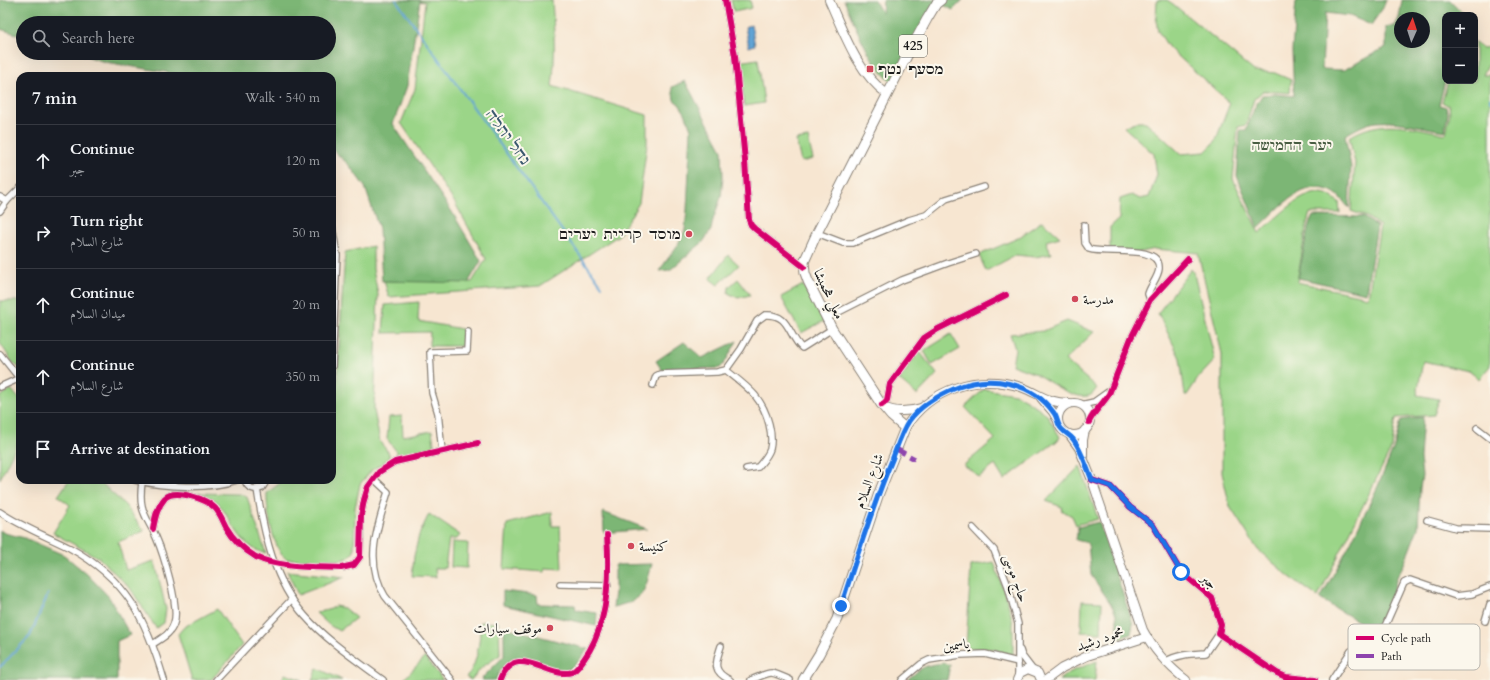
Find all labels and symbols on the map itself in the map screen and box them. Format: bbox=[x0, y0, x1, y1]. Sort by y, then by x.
north arrow bbox=[1394, 12, 1430, 48]
road number: 425 bbox=[899, 35, 927, 57]
place label: מסעף נטף bbox=[878, 60, 944, 79]
marker: מסעף נטף bbox=[865, 64, 875, 74]
water label: נחל יתלה bbox=[481, 105, 535, 169]
park label: יער החמישה bbox=[1252, 136, 1332, 155]
place label: מוסד קריית יערים bbox=[559, 225, 681, 244]
marker: מוסד קריית יערים bbox=[684, 229, 694, 239]
street label: معلي هحميشا bbox=[806, 266, 849, 324]
place label: مدرسة bbox=[1083, 290, 1114, 309]
marker: مدرسة bbox=[1070, 294, 1080, 304]
street label: شارع السلام bbox=[850, 451, 891, 512]
place label: كنيسة bbox=[639, 537, 668, 556]
marker: كنيسة bbox=[626, 541, 636, 551]
street label: حاج موسى bbox=[996, 551, 1033, 606]
route start bbox=[1172, 563, 1190, 581]
street label: جبر bbox=[1195, 567, 1221, 593]
route end bbox=[832, 597, 850, 615]
place label: موقف سيارات bbox=[474, 619, 542, 638]
street label: محمود رشيد bbox=[1074, 622, 1126, 656]
marker: موقف سيارات bbox=[545, 623, 555, 633]
legend bbox=[1348, 624, 1480, 670]
text: Cycle path bbox=[1381, 631, 1431, 646]
street label: ياسمين bbox=[942, 634, 972, 656]
text: Path bbox=[1381, 649, 1402, 664]

